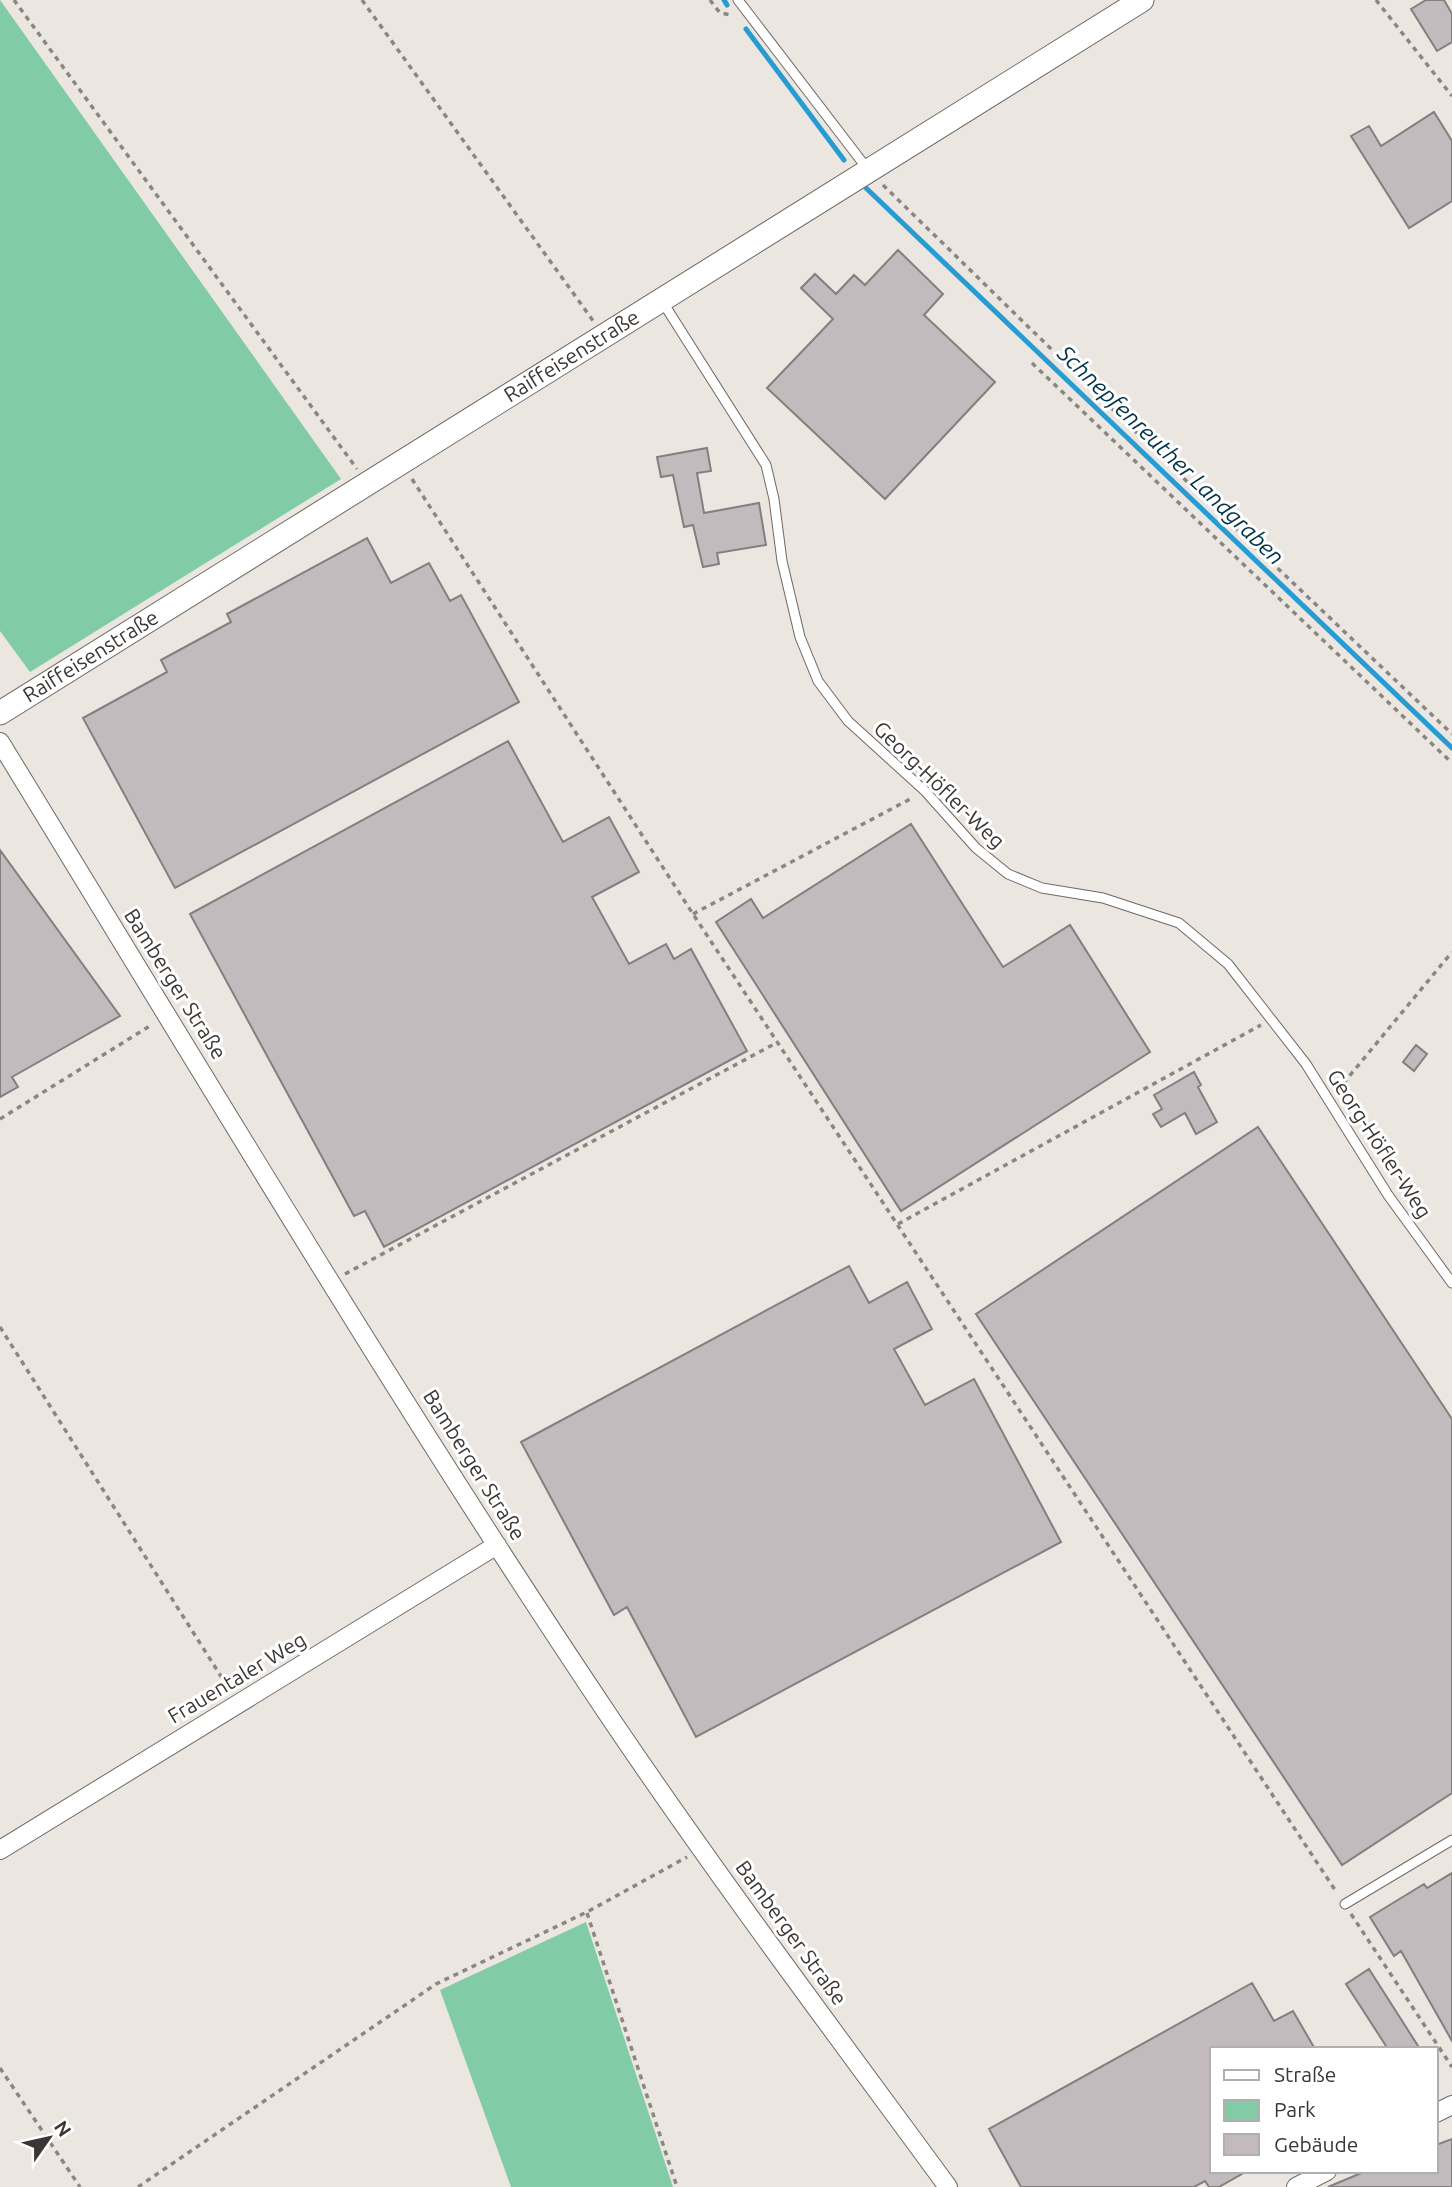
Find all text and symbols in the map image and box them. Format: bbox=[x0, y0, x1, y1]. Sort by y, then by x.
street label: Raiffeisenstraße bbox=[499, 304, 643, 406]
water label: Schnepfenreuther Landgraben bbox=[1052, 339, 1289, 570]
street label: Raiffeisenstraße bbox=[18, 604, 162, 707]
street label: Georg-Höfler-Weg bbox=[869, 716, 1010, 853]
street label: Bamberger Straße bbox=[120, 904, 232, 1063]
street label: Georg-Höfler-Weg bbox=[1323, 1065, 1437, 1222]
street label: Bamberger Straße bbox=[419, 1385, 531, 1544]
street label: Frauentaler Weg bbox=[163, 1627, 310, 1728]
street label: Bamberger Straße bbox=[731, 1855, 852, 2009]
legend bbox=[1210, 2047, 1438, 2173]
text: Straße bbox=[1274, 2062, 1336, 2086]
text: Park bbox=[1274, 2097, 1316, 2121]
north arrow bbox=[14, 2103, 84, 2173]
text: N bbox=[50, 2116, 76, 2141]
text: Gebäude bbox=[1274, 2132, 1358, 2156]

